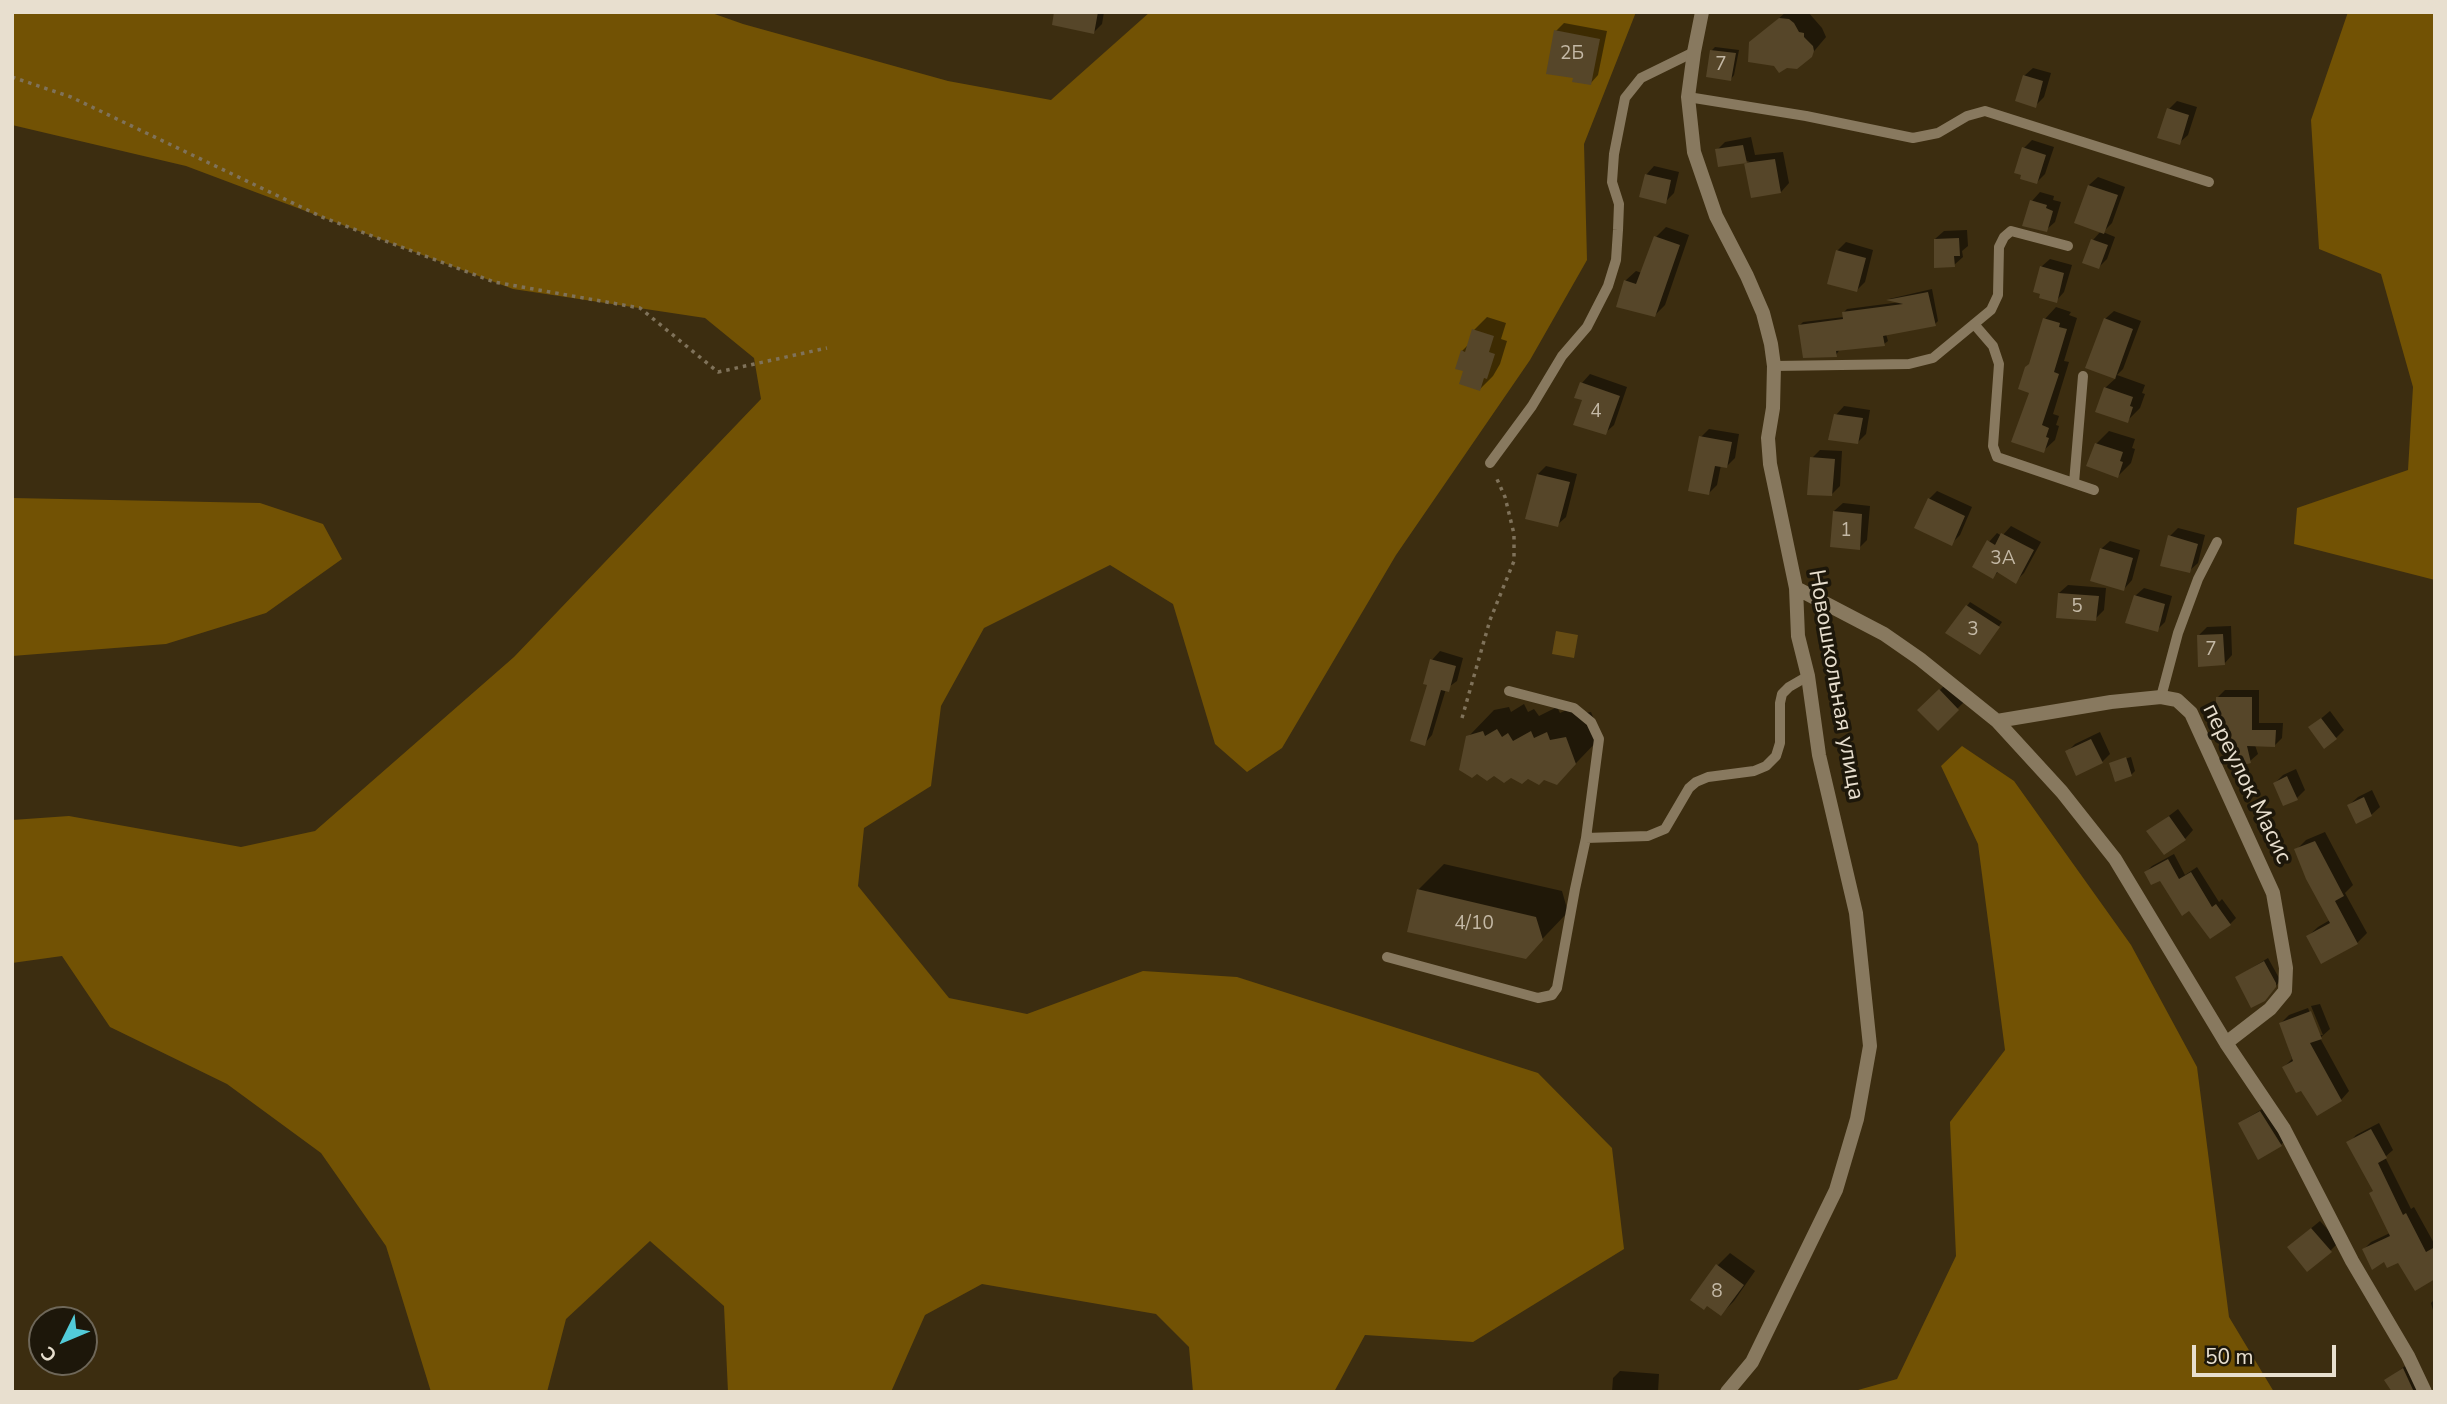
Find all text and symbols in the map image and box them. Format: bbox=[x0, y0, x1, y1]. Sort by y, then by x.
house number: 2Б bbox=[1560, 43, 1584, 65]
house number: 7 bbox=[1715, 54, 1727, 76]
house number: 4 bbox=[1590, 401, 1602, 423]
house number: 1 bbox=[1840, 520, 1852, 542]
house number: 3А bbox=[1990, 548, 2016, 570]
street label: Новошкольная улица bbox=[1801, 568, 1869, 802]
house number: 5 bbox=[2071, 596, 2083, 618]
house number: 3 bbox=[1967, 619, 1979, 641]
house number: 7 bbox=[2205, 639, 2217, 661]
street label: переулок Масис bbox=[2195, 699, 2297, 869]
house number: 4/10 bbox=[1454, 913, 1494, 935]
house number: 8 bbox=[1711, 1281, 1723, 1303]
north arrow bbox=[28, 1306, 98, 1376]
scale bar bbox=[2195, 1330, 2338, 1374]
text: С bbox=[35, 1340, 63, 1368]
text: 50 m bbox=[2205, 1343, 2254, 1371]

